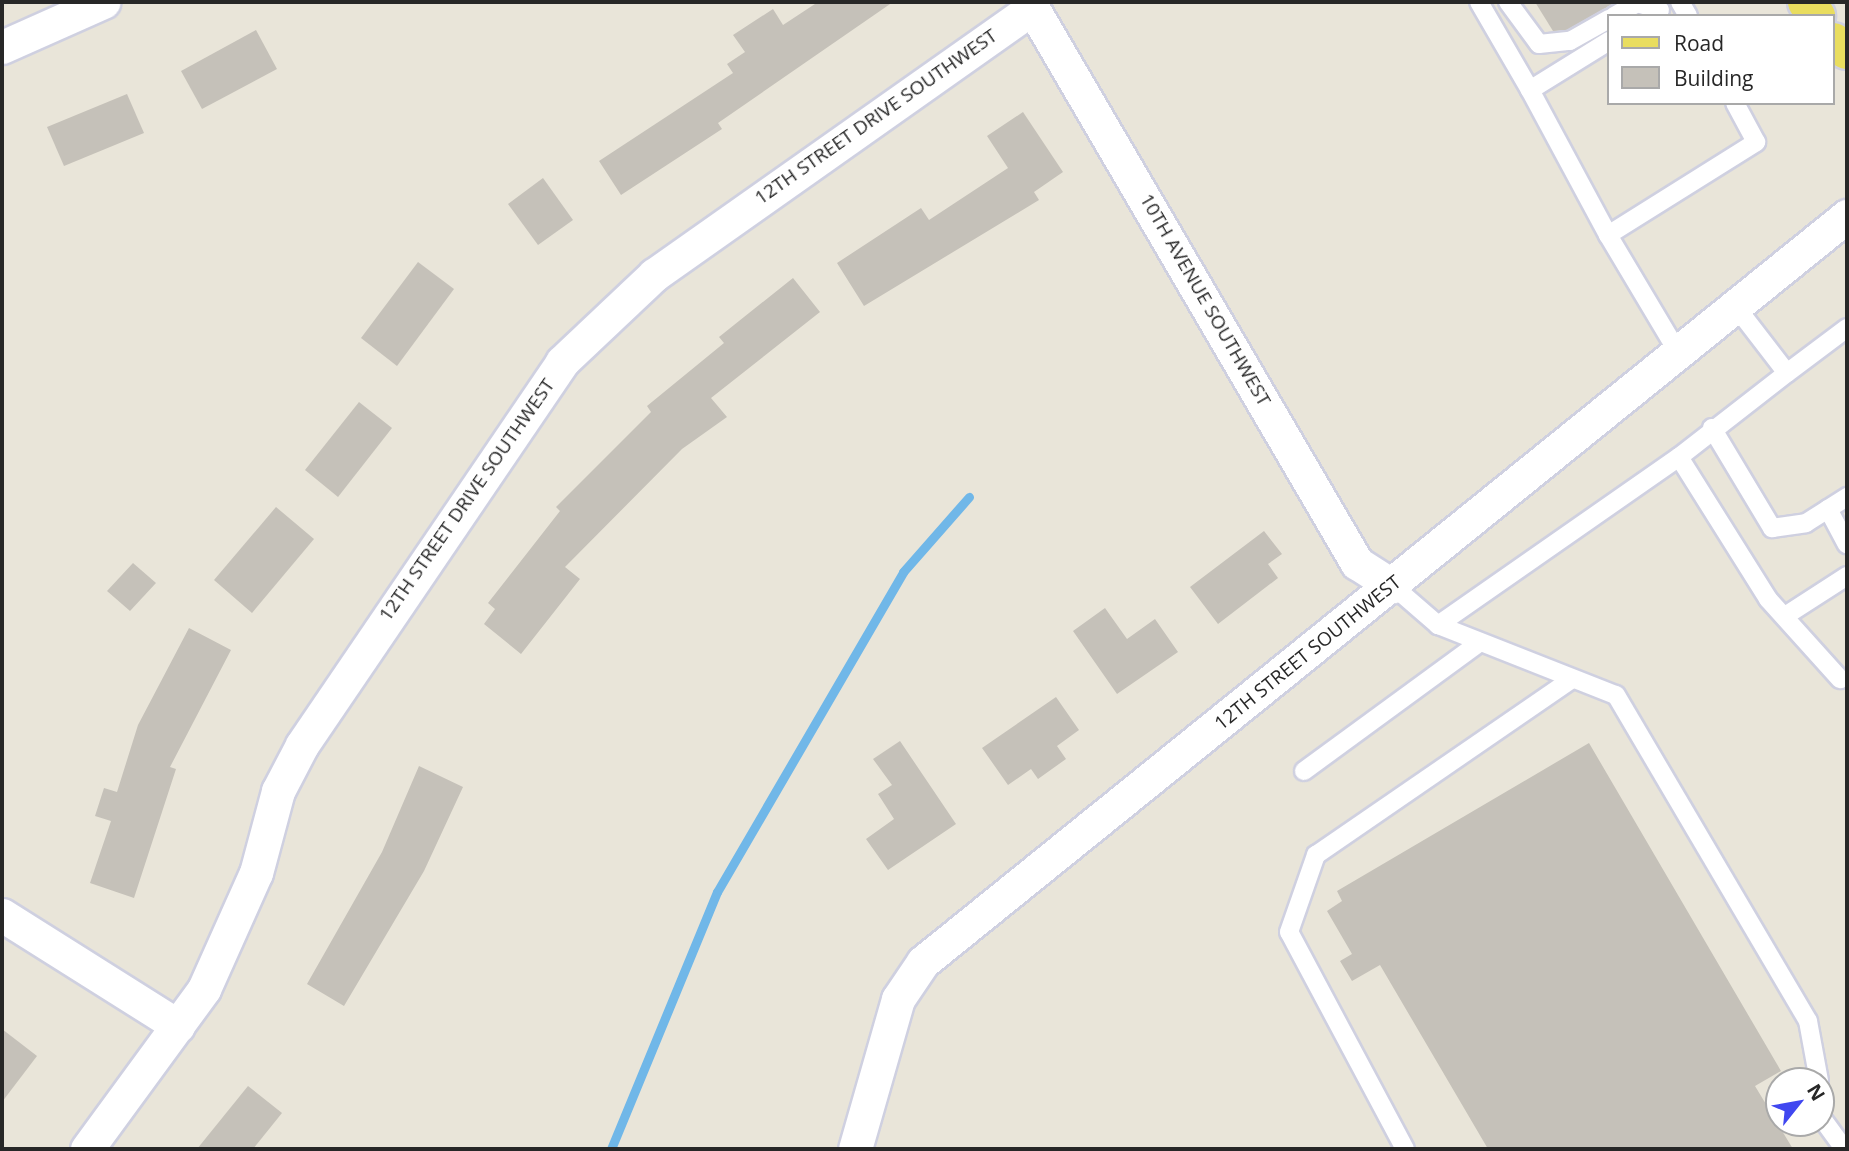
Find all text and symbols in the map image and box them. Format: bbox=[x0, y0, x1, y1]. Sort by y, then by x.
legend bbox=[1608, 14, 1835, 105]
street label: 12TH STREET DRIVE SOUTHWEST bbox=[751, 24, 1001, 210]
text: Road bbox=[1674, 29, 1724, 57]
text: Building bbox=[1674, 64, 1753, 92]
street label: 10TH AVENUE SOUTHWEST bbox=[1135, 190, 1275, 410]
street label: 12TH STREET DRIVE SOUTHWEST bbox=[374, 375, 560, 625]
street label: 12TH STREET SOUTHWEST bbox=[1210, 571, 1406, 735]
north arrow bbox=[1765, 1067, 1835, 1137]
text: N bbox=[1801, 1079, 1831, 1106]

